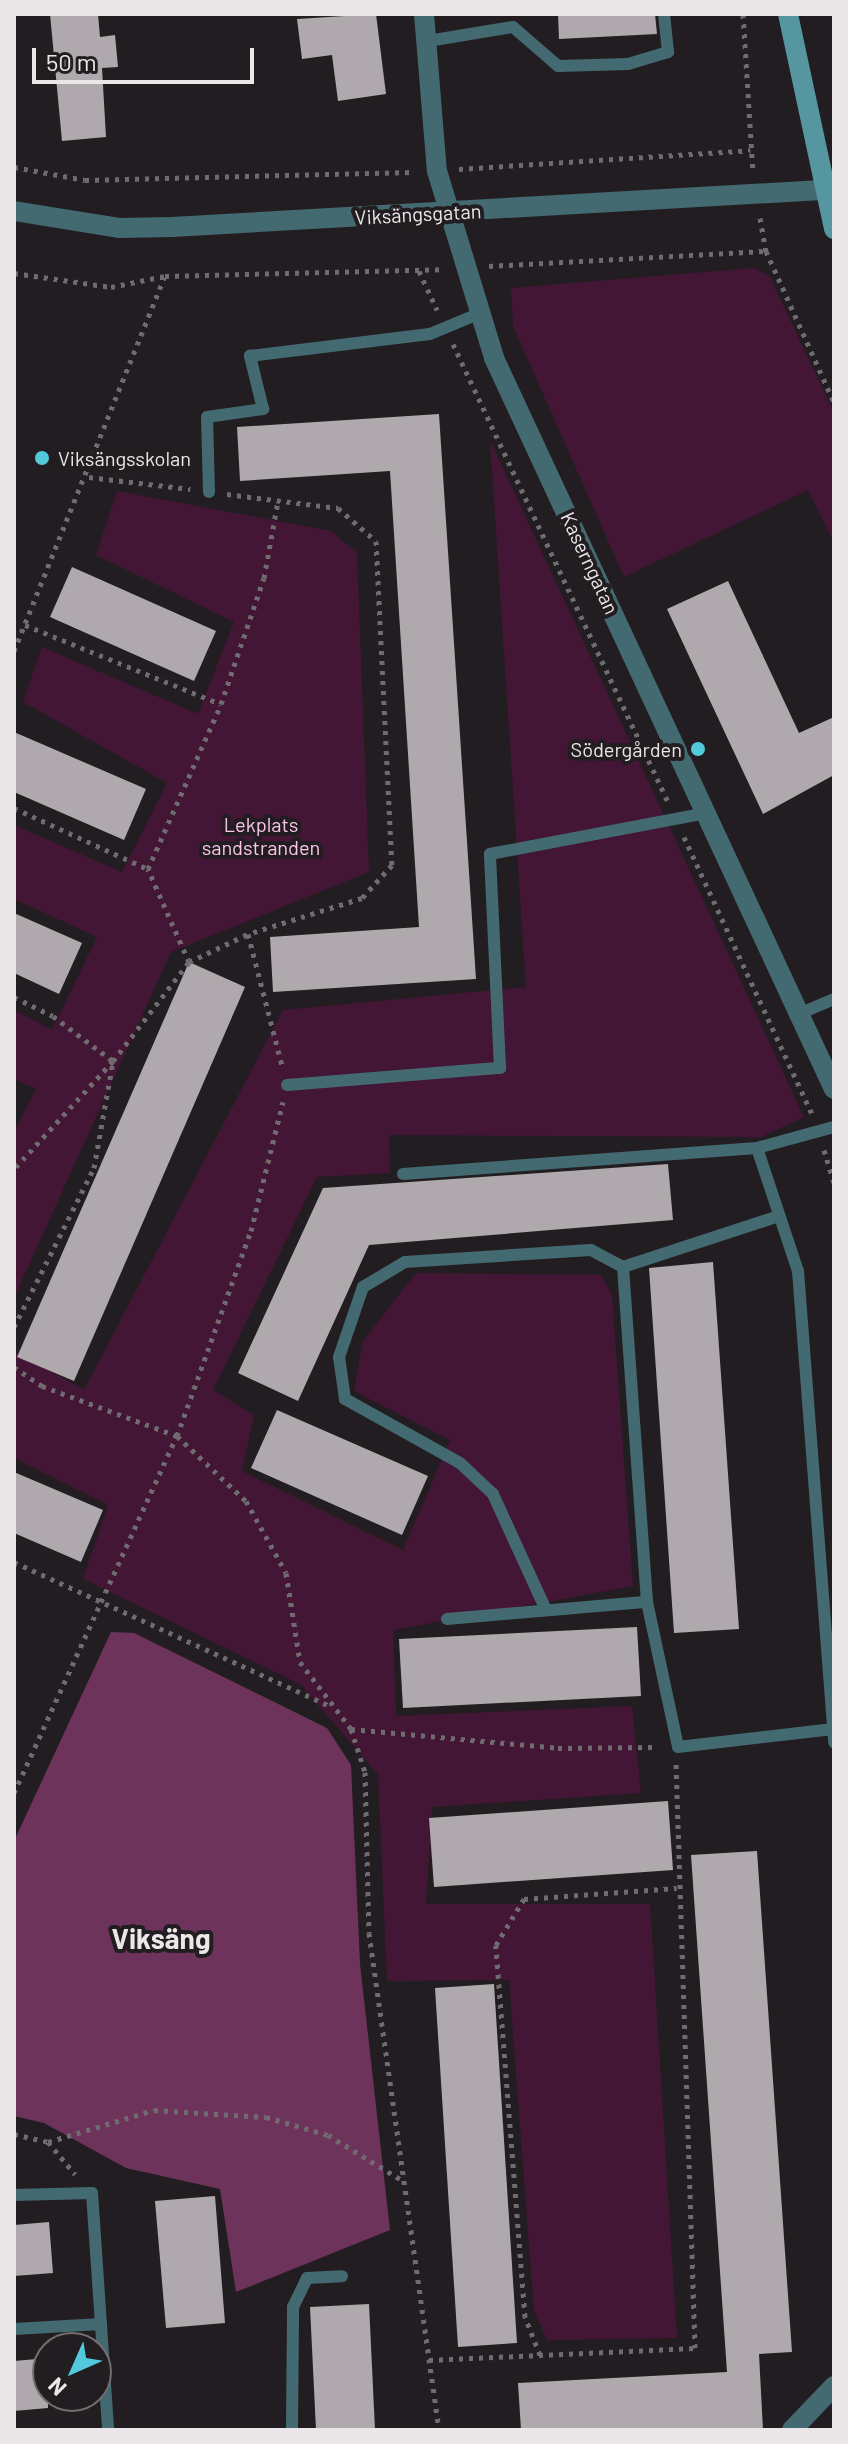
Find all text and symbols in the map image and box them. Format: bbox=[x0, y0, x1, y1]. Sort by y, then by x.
scale bar bbox=[36, 32, 258, 82]
text: 50 m bbox=[46, 47, 97, 76]
street label: Viksängsgatan bbox=[354, 199, 482, 229]
place label: Viksängsskolan bbox=[58, 446, 191, 470]
marker: Viksängsskolan bbox=[33, 449, 51, 467]
street label: Kaserngatan bbox=[556, 508, 624, 618]
place label: Södergården bbox=[571, 737, 682, 761]
marker: Södergården bbox=[689, 740, 707, 758]
park label: Lekplats sandstranden bbox=[202, 812, 320, 859]
district label: Viksäng bbox=[112, 1921, 210, 1955]
north arrow bbox=[32, 2332, 112, 2412]
text: N bbox=[42, 2373, 71, 2402]

